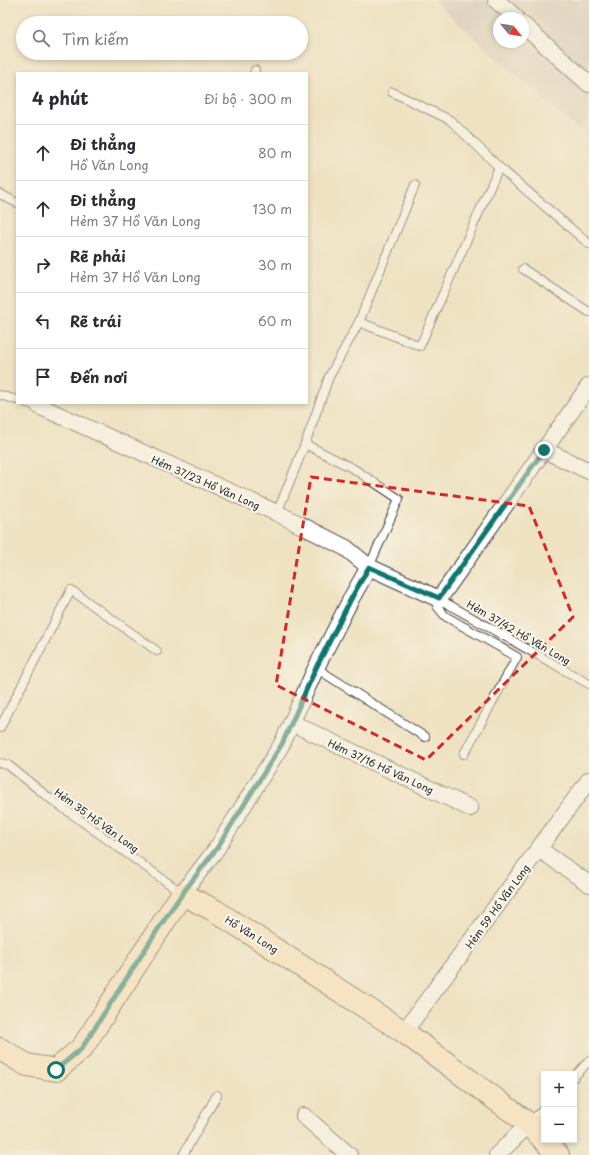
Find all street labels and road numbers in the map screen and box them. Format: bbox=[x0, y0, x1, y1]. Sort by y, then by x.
street label: Hẻm 37/23 Hồ Văn Long bbox=[149, 451, 263, 513]
street label: Hẻm 37/42 Hồ Văn Long bbox=[464, 596, 574, 668]
street label: Hẻm 37/16 Hồ Văn Long bbox=[326, 735, 436, 797]
street label: Hẻm 35 Hồ Văn Long bbox=[52, 784, 142, 856]
street label: Hẻm 59 Hồ Văn Long bbox=[461, 861, 533, 951]
street label: Hồ Văn Long bbox=[222, 912, 282, 956]

